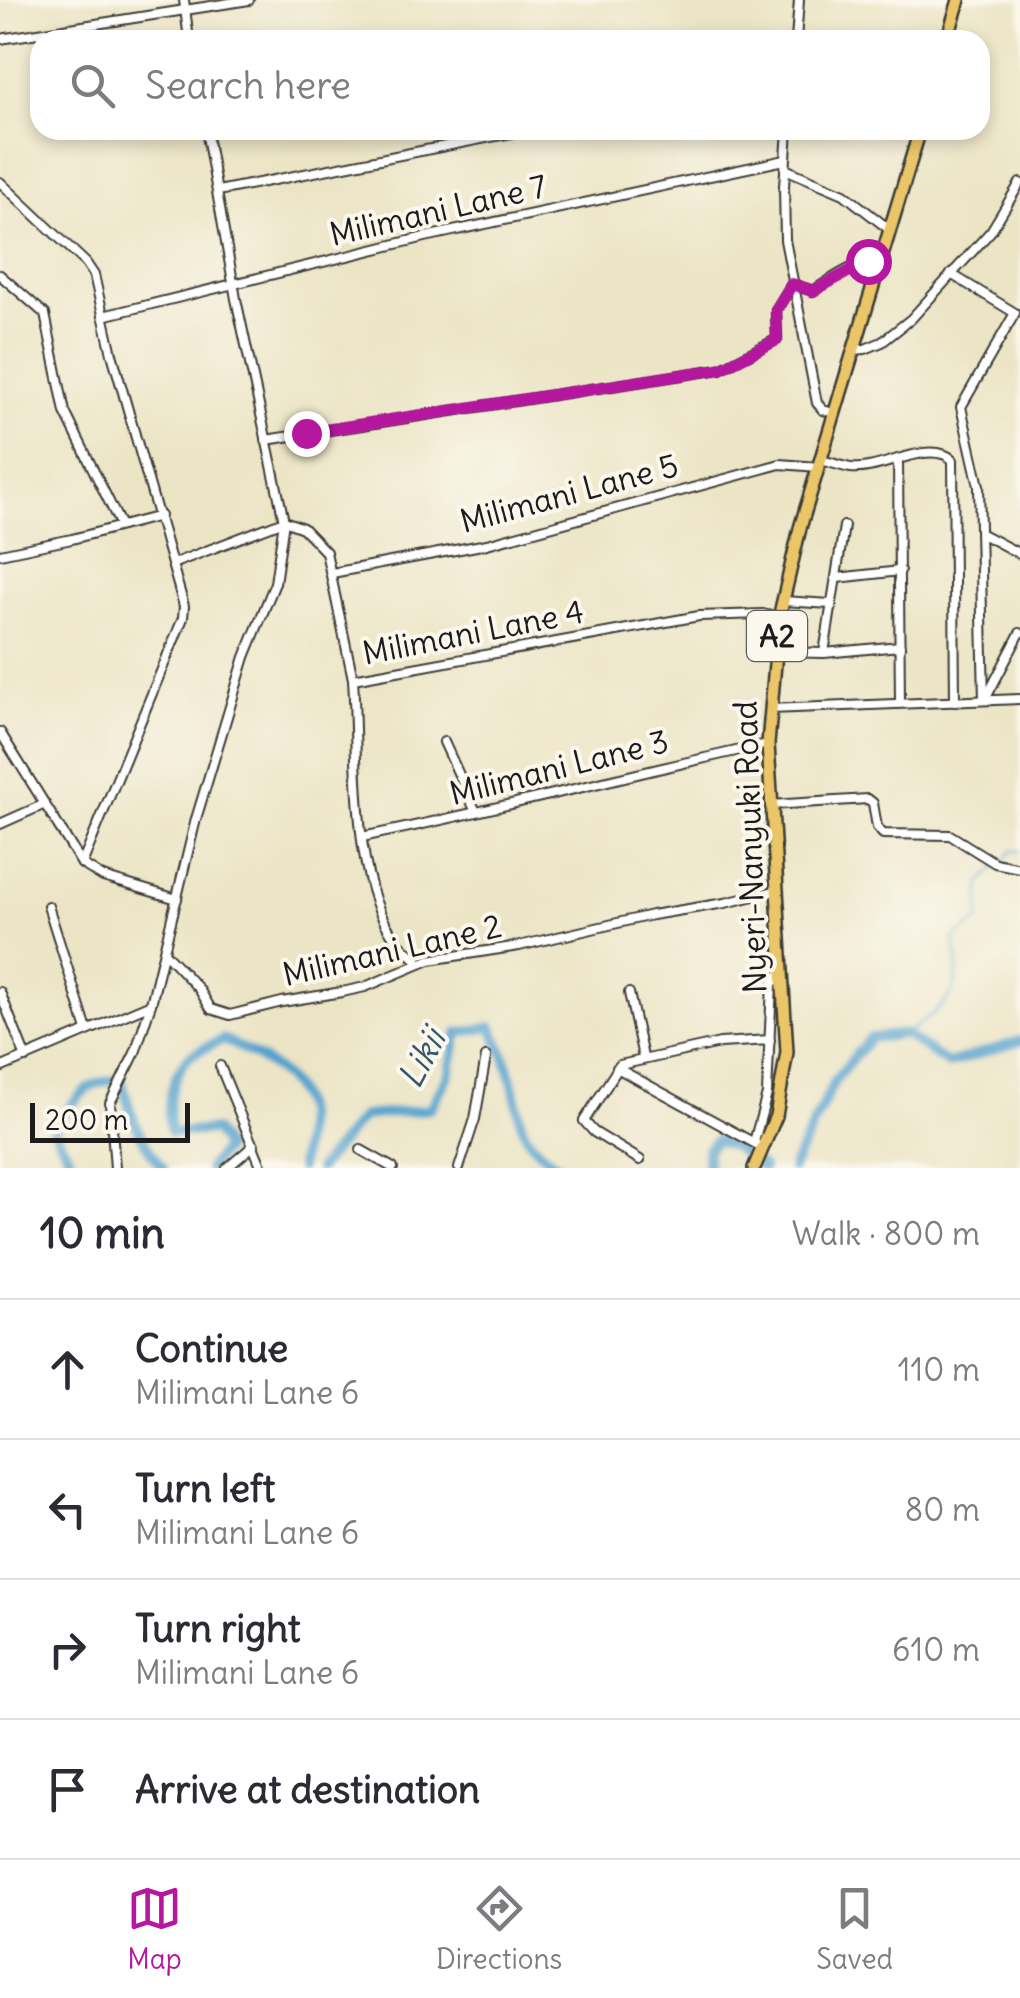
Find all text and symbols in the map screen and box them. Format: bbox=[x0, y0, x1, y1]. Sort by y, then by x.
search box bbox=[30, 30, 990, 140]
icon: search bbox=[65, 58, 120, 113]
text: Search here bbox=[145, 62, 351, 109]
street label: Milimani Lane 7 bbox=[325, 165, 551, 255]
route start bbox=[846, 239, 892, 285]
route end bbox=[284, 411, 330, 457]
street label: Milimani Lane 5 bbox=[455, 444, 683, 542]
street label: Milimani Lane 4 bbox=[359, 590, 587, 674]
road number: A2 bbox=[747, 611, 807, 661]
street label: Nyeri-Nanyuki Road bbox=[724, 700, 776, 994]
street label: Milimani Lane 3 bbox=[445, 720, 673, 814]
street label: Milimani Lane 2 bbox=[279, 905, 505, 995]
water label: Likii bbox=[387, 1017, 457, 1095]
scale bar bbox=[30, 1098, 190, 1142]
text: 200 m bbox=[45, 1102, 128, 1138]
text: 10 min bbox=[40, 1207, 165, 1259]
text: Walk · 800 m bbox=[792, 1213, 980, 1254]
text: Continue bbox=[135, 1325, 288, 1372]
icon: ahead bbox=[40, 1342, 95, 1397]
text: 110 m bbox=[898, 1349, 980, 1390]
text: Milimani Lane 6 bbox=[135, 1372, 359, 1413]
text: Turn left bbox=[135, 1465, 275, 1512]
icon: left bbox=[40, 1482, 95, 1537]
text: 80 m bbox=[905, 1489, 980, 1530]
text: Milimani Lane 6 bbox=[135, 1512, 359, 1553]
text: Turn right bbox=[135, 1605, 301, 1652]
icon: right bbox=[40, 1622, 95, 1677]
text: 610 m bbox=[892, 1629, 980, 1670]
text: Milimani Lane 6 bbox=[135, 1652, 359, 1693]
icon: arrive bbox=[40, 1762, 95, 1817]
text: Arrive at destination bbox=[135, 1766, 480, 1813]
tab: Map bbox=[127, 1881, 182, 1977]
tab: Directions bbox=[436, 1881, 562, 1977]
tab: Saved bbox=[816, 1881, 893, 1977]

